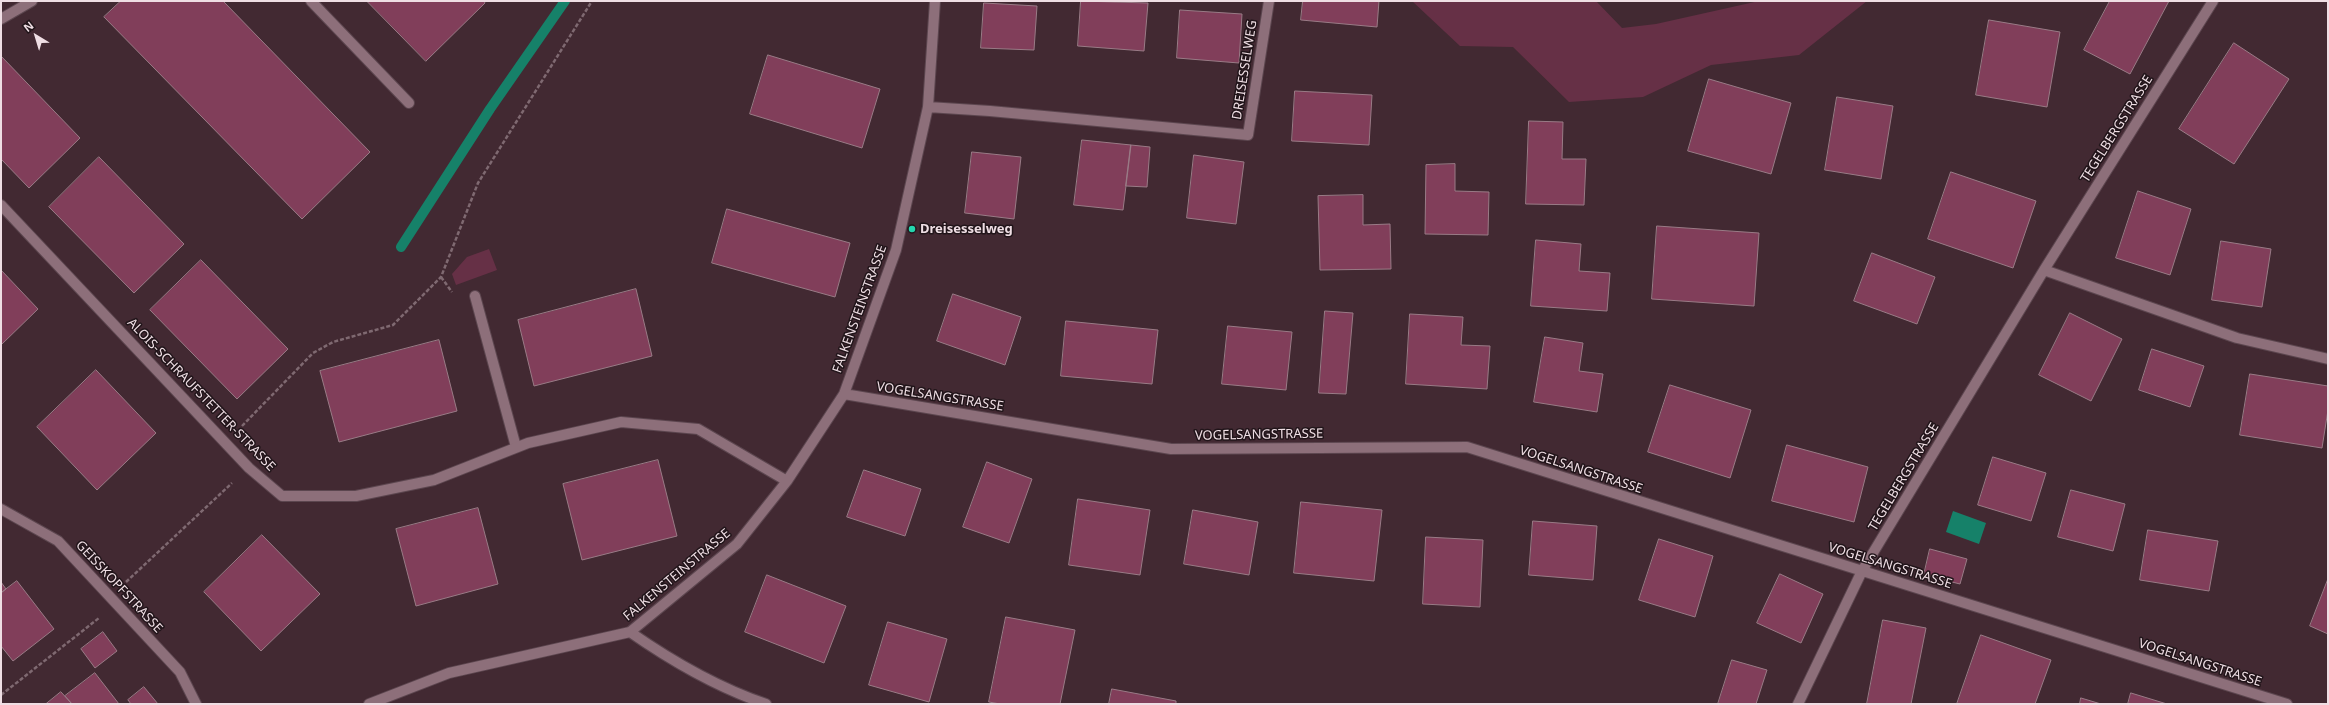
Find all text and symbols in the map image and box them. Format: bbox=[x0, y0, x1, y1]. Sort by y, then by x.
north arrow bbox=[16, 16, 56, 56]
text: N bbox=[20, 17, 36, 35]
street label: DREISESSELWEG bbox=[1229, 19, 1261, 121]
street label: TEGELBERGSTRASSE bbox=[2078, 73, 2156, 185]
place label: Dreisesselweg bbox=[920, 221, 1013, 237]
marker: Dreisesselweg bbox=[907, 224, 917, 234]
street label: FALKENSTEINSTRASSE bbox=[830, 243, 890, 375]
street label: ALOIS-SCHRAUFSTETTER-STRASSE bbox=[124, 315, 278, 475]
street label: VOGELSANGSTRASSE bbox=[875, 379, 1005, 415]
street label: TEGELBERGSTRASSE bbox=[1866, 420, 1942, 534]
street label: VOGELSANGSTRASSE bbox=[1195, 426, 1323, 444]
street label: VOGELSANGSTRASSE bbox=[1518, 443, 1644, 497]
street label: FALKENSTEINSTRASSE bbox=[620, 526, 734, 624]
street label: GEISSKOPFSTRASSE bbox=[72, 538, 166, 636]
street label: VOGELSANGSTRASSE bbox=[1826, 540, 1954, 592]
street label: VOGELSANGSTRASSE bbox=[2137, 636, 2263, 690]

